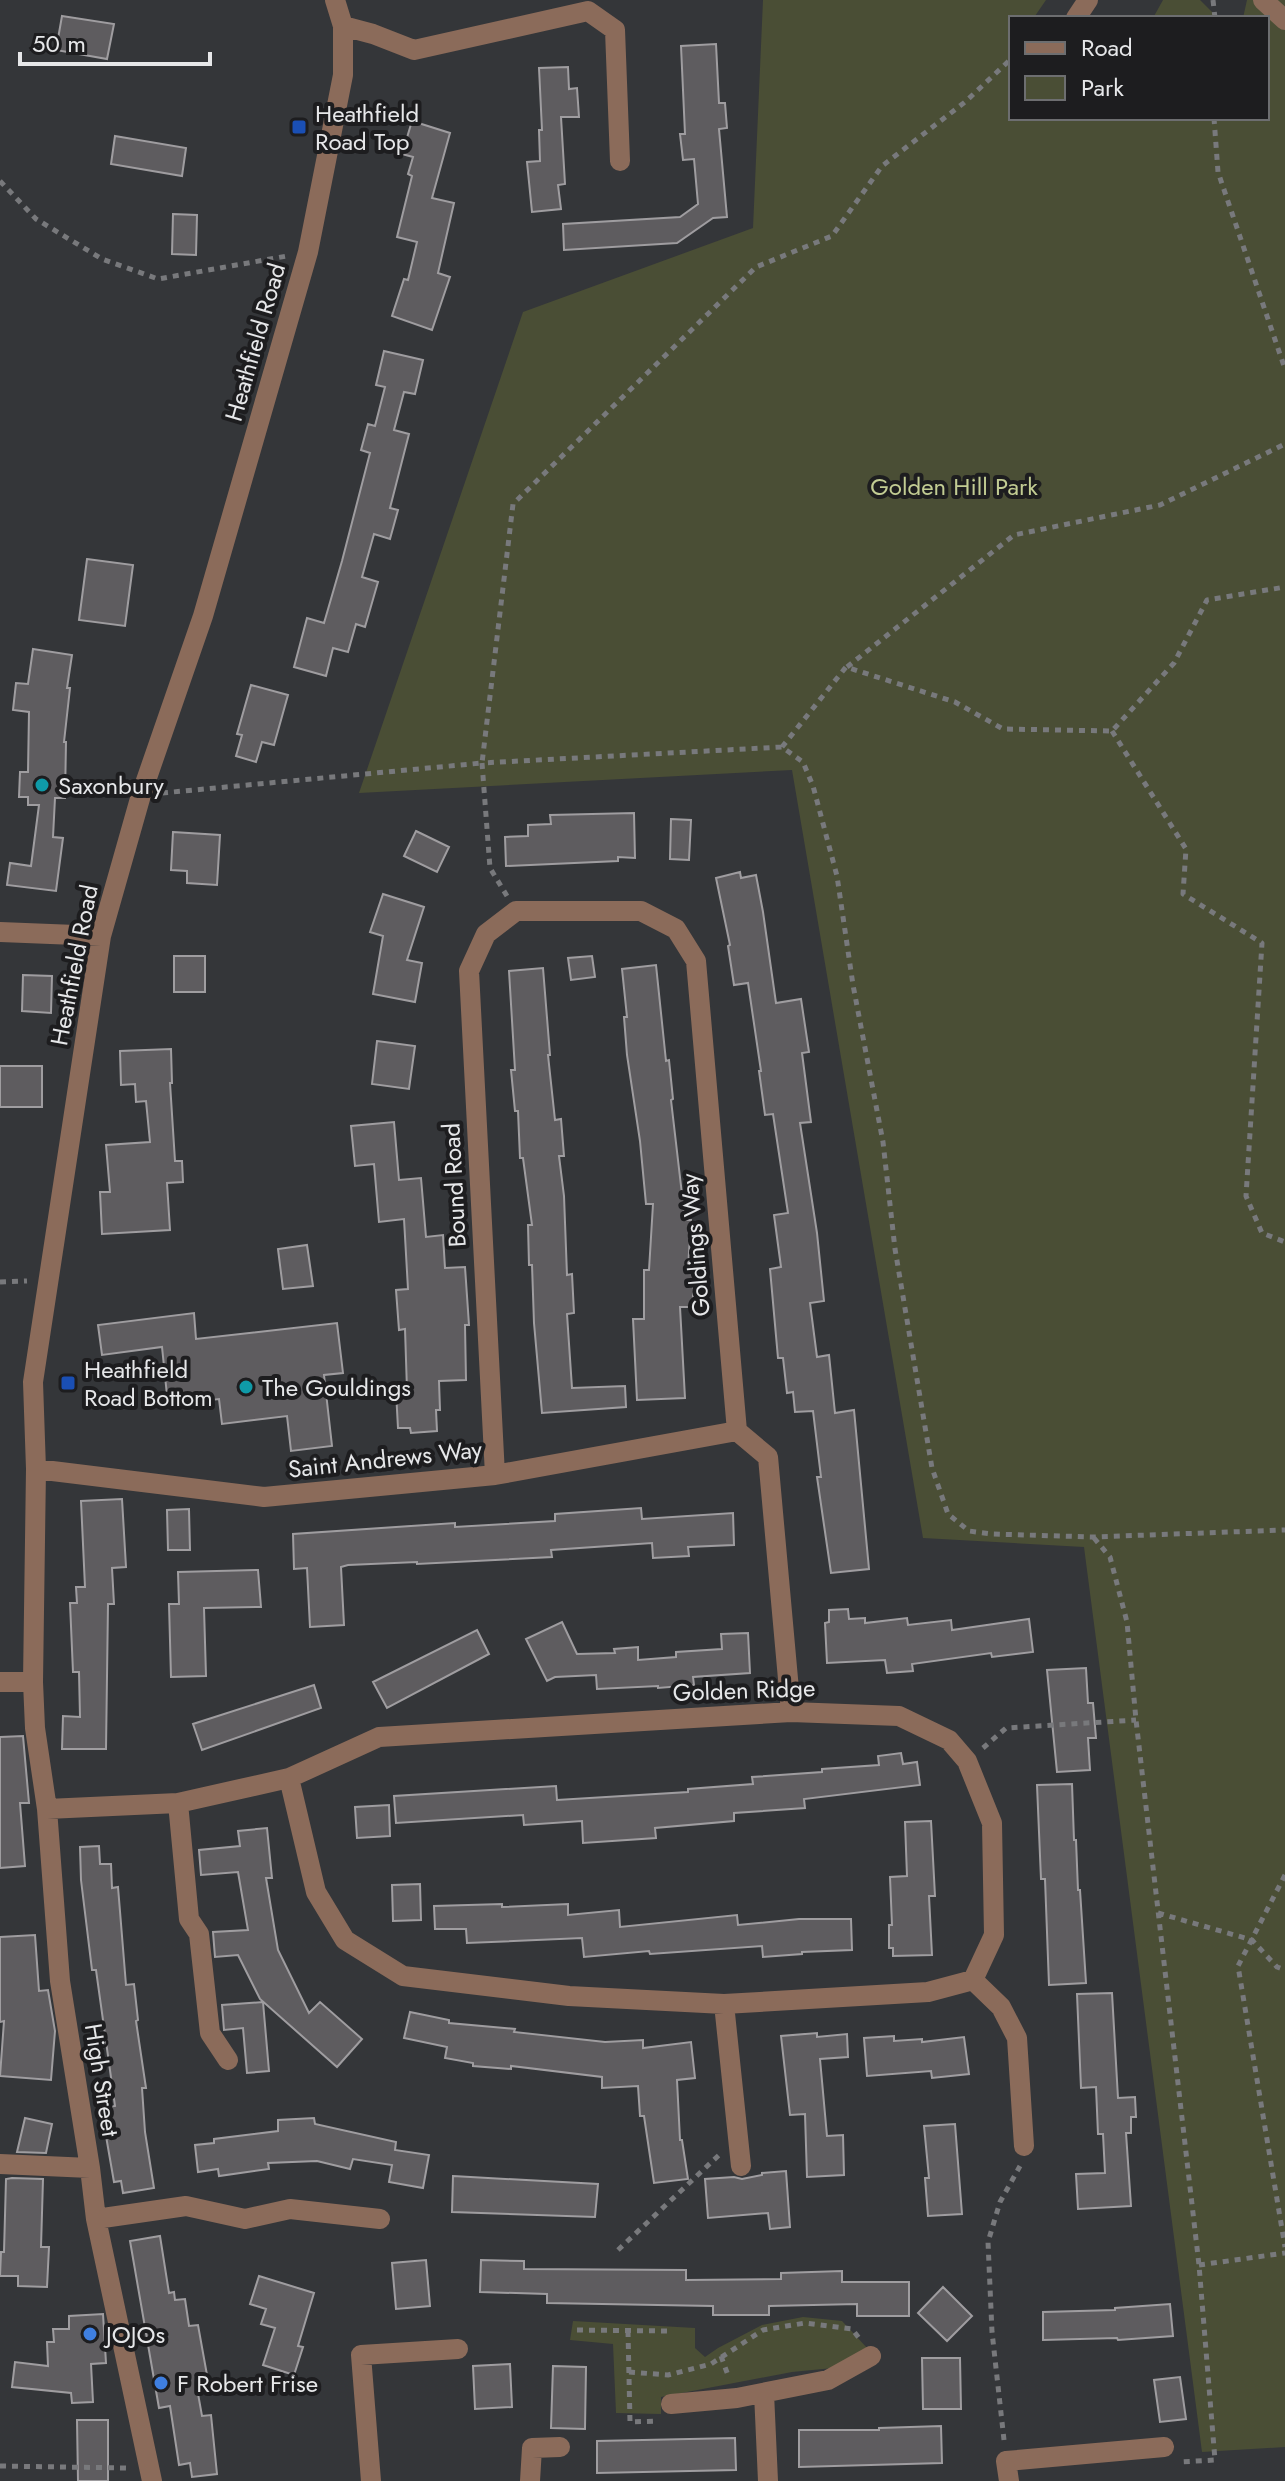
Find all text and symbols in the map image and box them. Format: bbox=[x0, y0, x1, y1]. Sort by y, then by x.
scale bar bbox=[20, 16, 210, 66]
legend bbox=[1009, 16, 1269, 120]
text: 50 m bbox=[32, 26, 86, 61]
text: Road bbox=[1081, 30, 1133, 65]
text: Park bbox=[1081, 70, 1124, 105]
place label: Heathfield Road Top bbox=[315, 96, 419, 159]
marker: Heathfield Road Top bbox=[290, 118, 308, 136]
street label: Heathfield Road bbox=[216, 259, 294, 425]
park label: Golden Hill Park bbox=[870, 469, 1038, 504]
place label: Saxonbury bbox=[58, 768, 164, 803]
marker: Saxonbury bbox=[33, 776, 51, 794]
street label: Heathfield Road bbox=[41, 882, 107, 1048]
street label: Bound Road bbox=[433, 1122, 475, 1248]
street label: Goldings Way bbox=[671, 1171, 719, 1318]
place label: Heathfield Road Bottom bbox=[84, 1352, 213, 1415]
place label: The Gouldings bbox=[262, 1370, 411, 1405]
marker: Heathfield Road Bottom bbox=[59, 1374, 77, 1392]
marker: The Gouldings bbox=[237, 1378, 255, 1396]
street label: Saint Andrews Way bbox=[286, 1431, 484, 1487]
street label: Golden Ridge bbox=[672, 1670, 816, 1710]
street label: High Street bbox=[76, 2021, 128, 2139]
place label: JOJOs bbox=[103, 2317, 165, 2352]
marker: JOJOs bbox=[81, 2325, 99, 2343]
place label: F Robert Frise bbox=[177, 2366, 318, 2401]
marker: F Robert Frise bbox=[152, 2374, 170, 2392]

